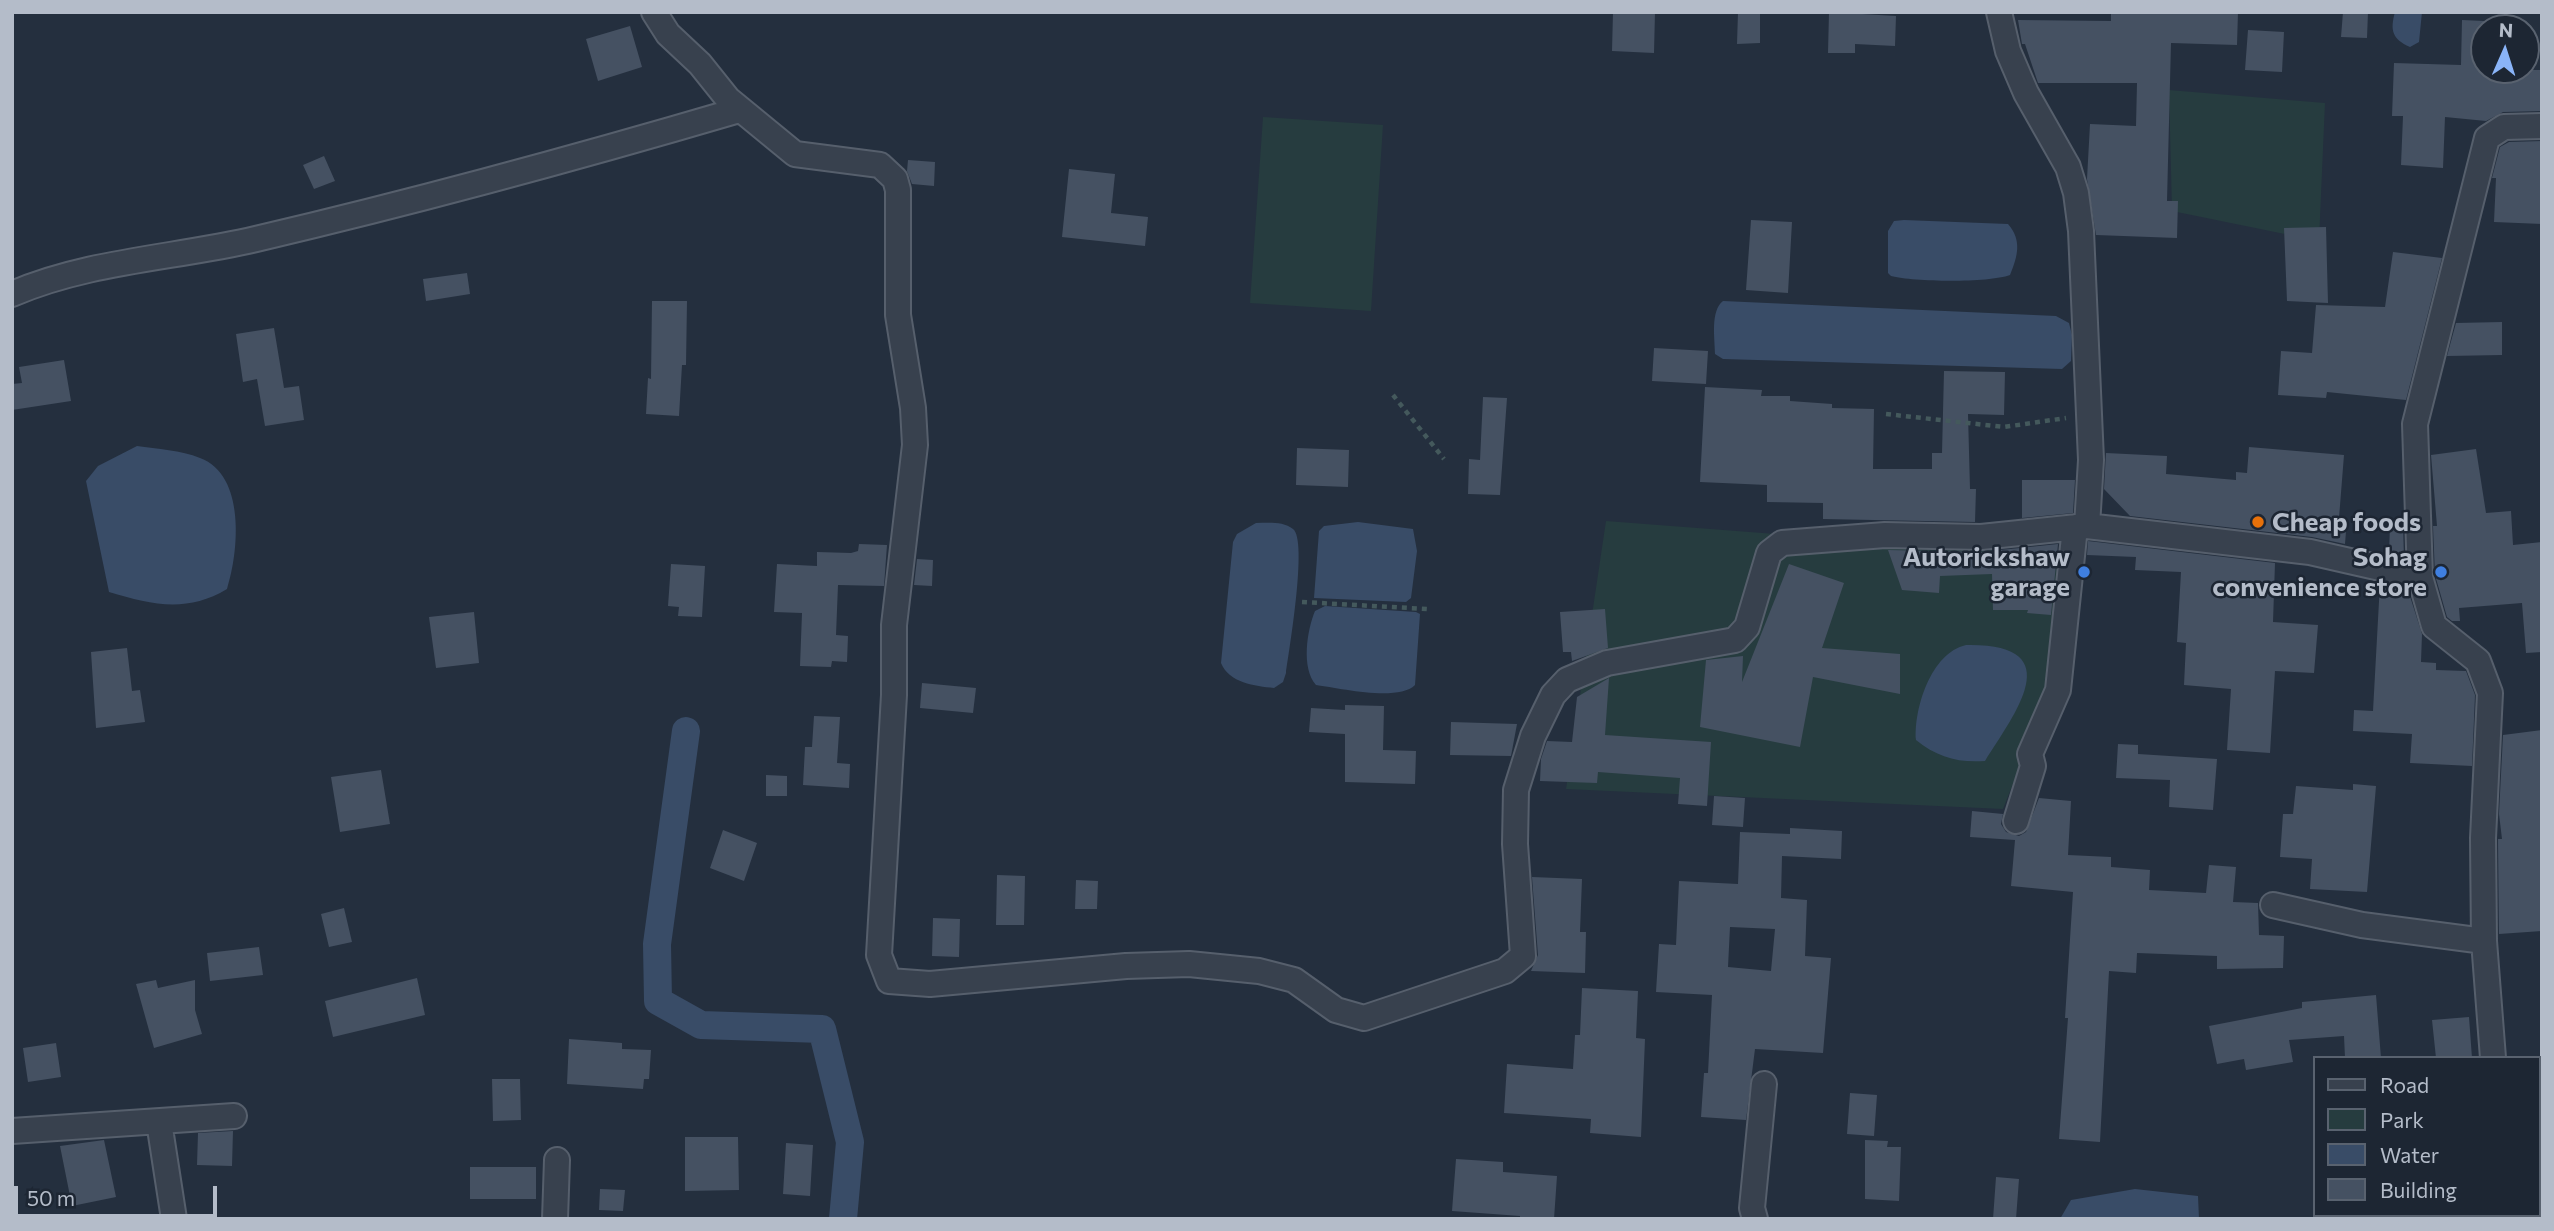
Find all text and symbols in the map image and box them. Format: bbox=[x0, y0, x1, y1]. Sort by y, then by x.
north arrow bbox=[2470, 14, 2540, 84]
text: N bbox=[2498, 18, 2514, 41]
place label: Cheap foods bbox=[2272, 506, 2421, 538]
marker: Cheap foods bbox=[2250, 514, 2266, 530]
place label: Autorickshaw garage bbox=[1903, 541, 2070, 602]
place label: Sohag convenience store bbox=[2212, 541, 2427, 602]
marker: Autorickshaw garage bbox=[2076, 564, 2092, 580]
marker: Sohag convenience store bbox=[2433, 564, 2449, 580]
legend bbox=[2312, 1056, 2540, 1217]
text: Road bbox=[2380, 1072, 2429, 1097]
text: Park bbox=[2380, 1107, 2424, 1132]
text: Water bbox=[2380, 1142, 2439, 1167]
scale bar bbox=[18, 1172, 220, 1216]
text: Building bbox=[2380, 1177, 2457, 1202]
text: 50 m bbox=[27, 1185, 75, 1210]

